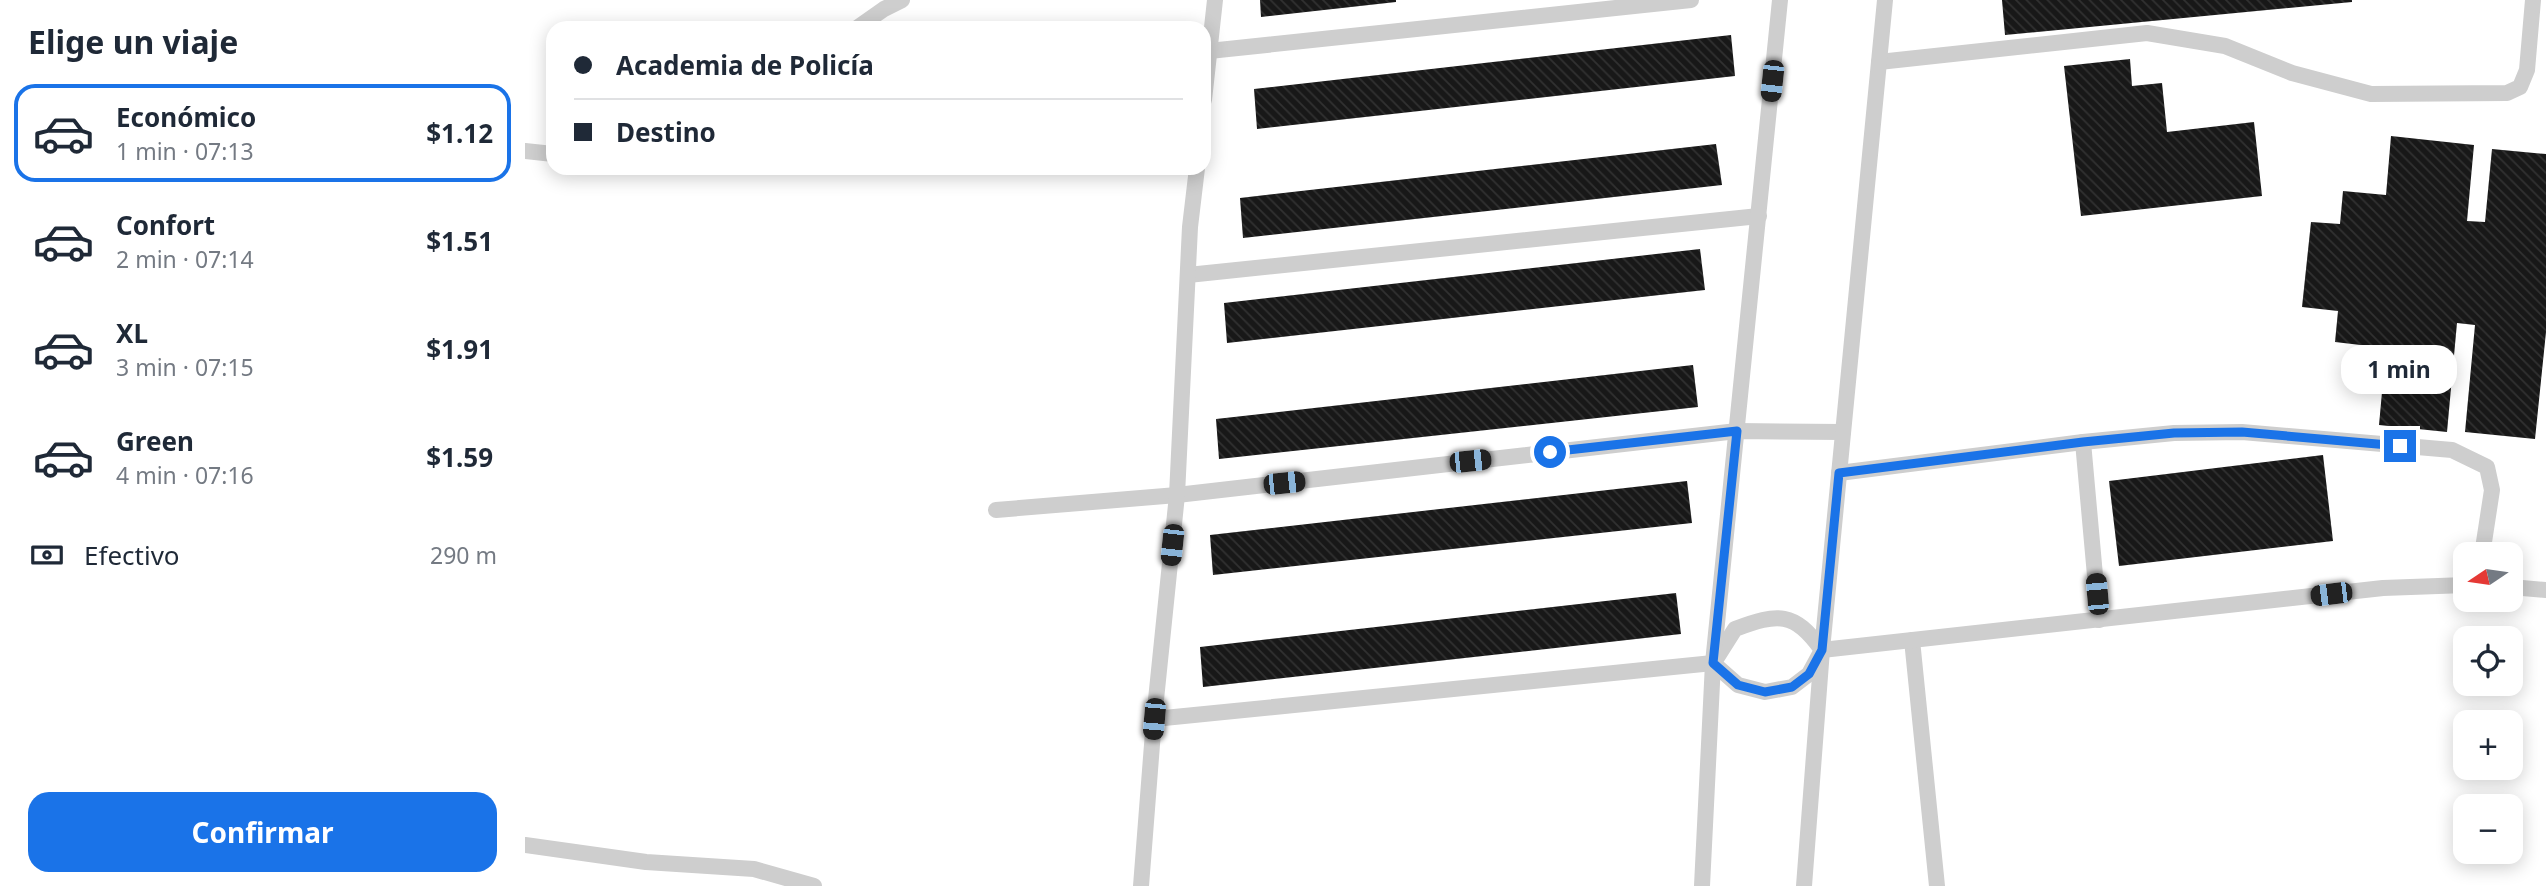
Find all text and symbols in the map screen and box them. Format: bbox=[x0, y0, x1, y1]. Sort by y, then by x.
text: Elige un viaje bbox=[28, 20, 238, 63]
text: Academia de Policía bbox=[616, 47, 874, 83]
car bbox=[1760, 59, 1785, 103]
text: Económico bbox=[116, 99, 256, 135]
icon: car bbox=[32, 102, 95, 165]
text: Destino bbox=[616, 114, 716, 150]
text: $1.12 bbox=[426, 115, 493, 151]
text: 1 min · 07:13 bbox=[116, 135, 254, 167]
text: Confort bbox=[116, 207, 215, 243]
icon: car bbox=[32, 210, 95, 273]
text: $1.51 bbox=[426, 223, 493, 259]
text: 2 min · 07:14 bbox=[116, 243, 254, 275]
text: XL bbox=[116, 315, 148, 351]
icon: car bbox=[32, 318, 95, 381]
text: $1.91 bbox=[426, 331, 493, 367]
callout: 1 min bbox=[2342, 344, 2458, 394]
text: 3 min · 07:15 bbox=[116, 351, 254, 383]
text: 1 min bbox=[2367, 353, 2431, 385]
text: Green bbox=[116, 423, 194, 459]
icon: car bbox=[32, 426, 95, 489]
route end bbox=[2384, 430, 2416, 462]
route start bbox=[1534, 436, 1566, 468]
text: $1.59 bbox=[426, 439, 493, 475]
car bbox=[1449, 448, 1492, 474]
text: 4 min · 07:16 bbox=[116, 459, 254, 491]
car bbox=[1263, 470, 1306, 496]
car bbox=[1160, 523, 1185, 567]
icon: cash bbox=[28, 536, 66, 574]
text: Efectivo bbox=[84, 537, 180, 573]
text: 290 m bbox=[430, 539, 497, 571]
north arrow bbox=[2453, 542, 2523, 612]
map controls bbox=[2453, 542, 2523, 864]
car bbox=[2085, 572, 2110, 616]
car bbox=[2309, 581, 2354, 607]
button: locate bbox=[2453, 626, 2523, 696]
car bbox=[1142, 697, 1167, 741]
button: + bbox=[2453, 710, 2523, 780]
button: Confirmar bbox=[28, 792, 497, 872]
button: − bbox=[2453, 794, 2523, 864]

